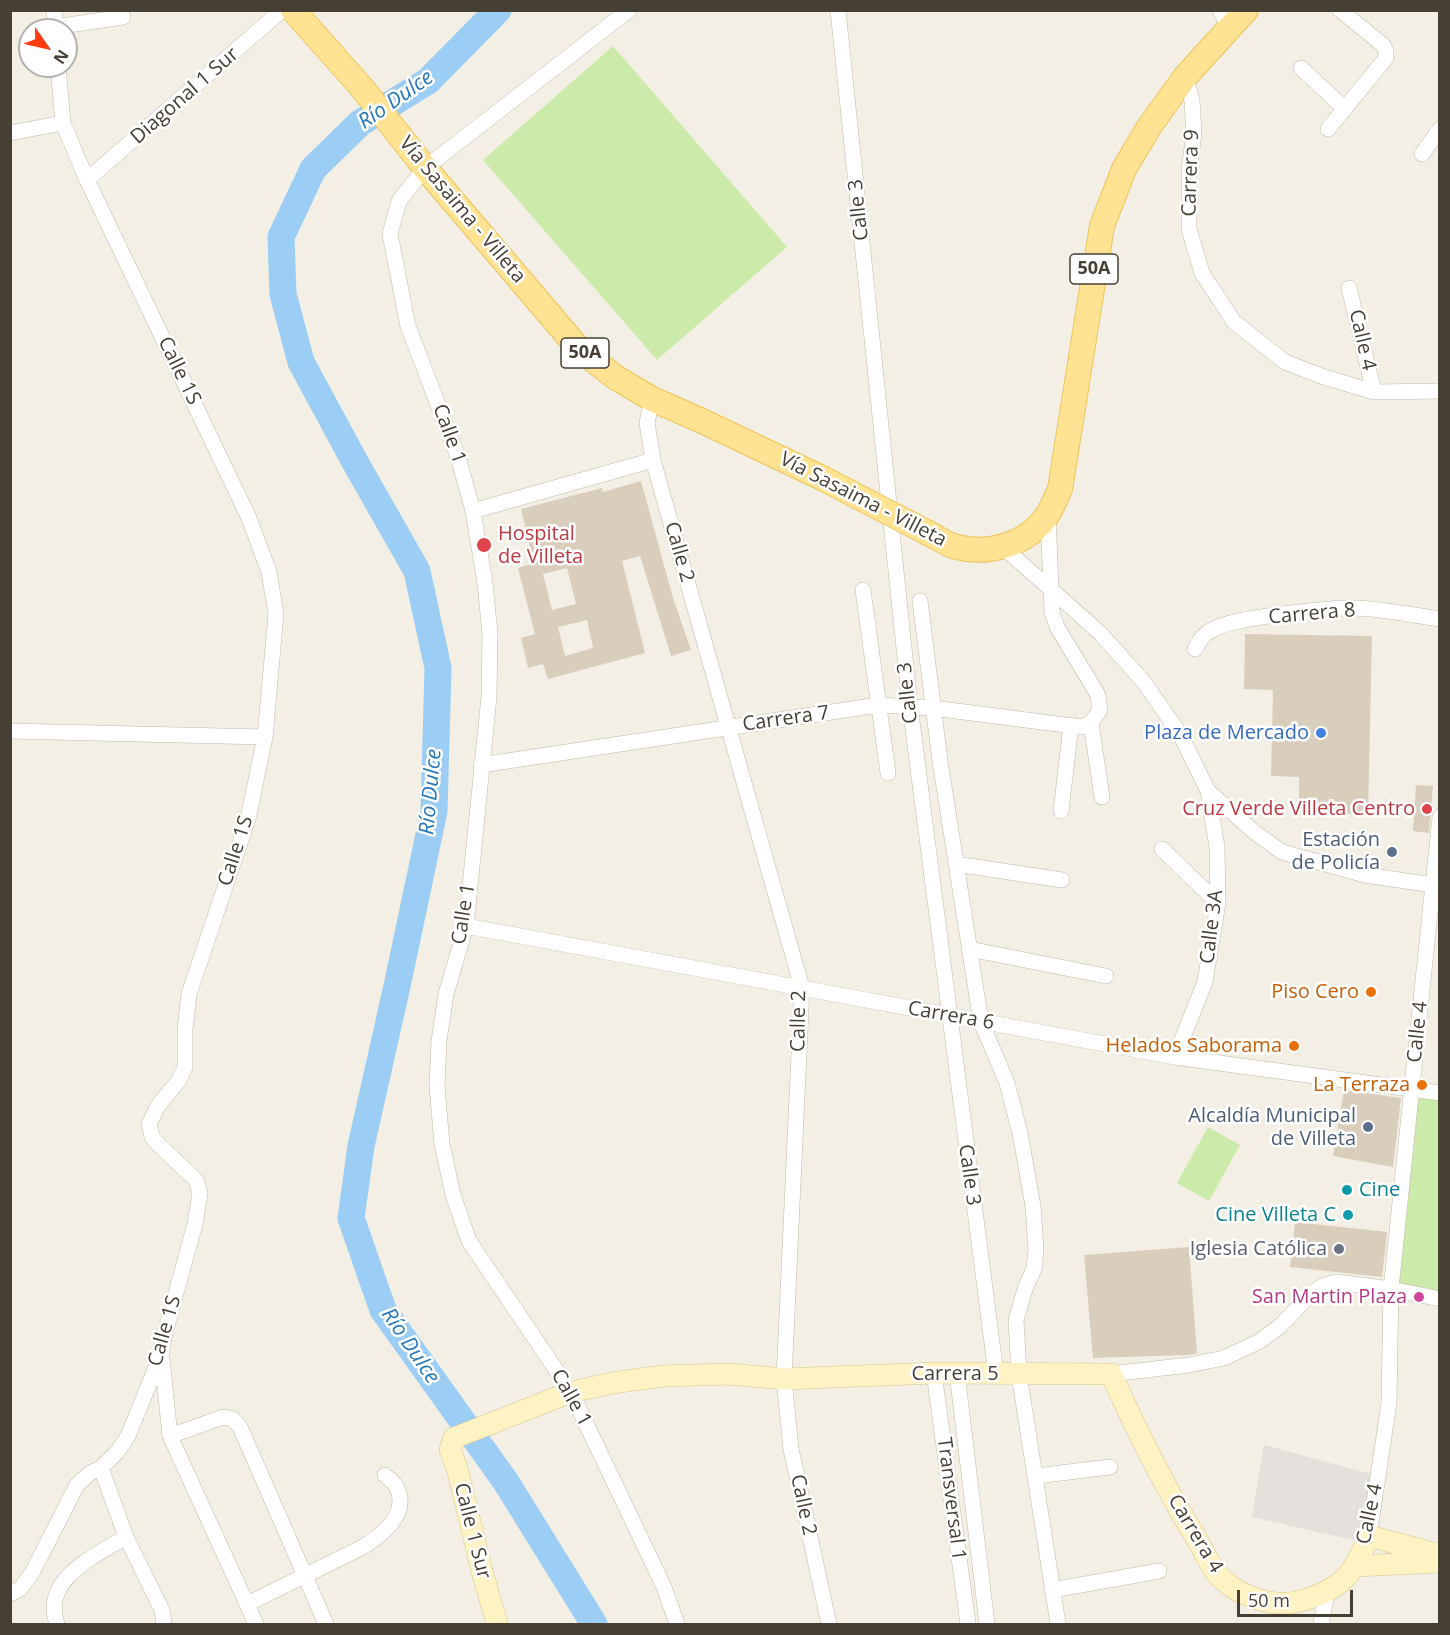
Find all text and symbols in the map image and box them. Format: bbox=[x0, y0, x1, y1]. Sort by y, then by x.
north arrow bbox=[18, 18, 78, 78]
street label: Diagonal 1 Sur bbox=[126, 43, 244, 149]
text: N bbox=[49, 45, 74, 68]
water label: Río Dulce bbox=[354, 65, 438, 135]
street label: Carrera 9 bbox=[1177, 129, 1205, 217]
street label: Vía Sasaima - Villeta bbox=[394, 132, 530, 288]
street label: Calle 3 bbox=[844, 178, 874, 242]
road number: 50A bbox=[1070, 254, 1118, 284]
street label: Calle 4 bbox=[1343, 307, 1381, 373]
street label: Calle 1S bbox=[152, 333, 206, 409]
road number: 50A bbox=[561, 338, 609, 368]
street label: Calle 1 bbox=[427, 401, 471, 467]
street label: Vía Sasaima - Villeta bbox=[776, 448, 950, 552]
street label: Calle 2 bbox=[659, 519, 699, 585]
place label: Hospital de Villeta bbox=[498, 522, 583, 569]
marker: Hospital de Villeta bbox=[475, 536, 493, 554]
street label: Carrera 8 bbox=[1268, 598, 1356, 630]
street label: Calle 3 bbox=[893, 661, 923, 725]
street label: Carrera 7 bbox=[741, 701, 831, 737]
place label: Plaza de Mercado bbox=[1144, 721, 1309, 745]
marker: Plaza de Mercado bbox=[1314, 726, 1328, 740]
water label: Río Dulce bbox=[415, 748, 447, 836]
place label: Cruz Verde Villeta Centro bbox=[1182, 797, 1415, 821]
marker: Cruz Verde Villeta Centro bbox=[1420, 802, 1434, 816]
street label: Calle 1S bbox=[213, 813, 259, 889]
place label: Estación de Policía bbox=[1291, 828, 1380, 875]
marker: Estación de Policía bbox=[1385, 845, 1399, 859]
street label: Calle 1 bbox=[447, 882, 481, 946]
street label: Calle 3A bbox=[1196, 889, 1228, 965]
place label: Piso Cero bbox=[1271, 980, 1359, 1004]
marker: Piso Cero bbox=[1364, 985, 1378, 999]
street label: Calle 2 bbox=[786, 990, 812, 1052]
street label: Carrera 6 bbox=[906, 997, 996, 1035]
street label: Calle 4 bbox=[1403, 1000, 1433, 1064]
place label: Helados Saborama bbox=[1106, 1034, 1282, 1058]
marker: Helados Saborama bbox=[1287, 1039, 1301, 1053]
place label: La Terraza bbox=[1313, 1073, 1410, 1097]
marker: La Terraza bbox=[1415, 1078, 1429, 1092]
place label: Alcaldía Municipal de Villeta bbox=[1188, 1104, 1356, 1151]
marker: Alcaldía Municipal de Villeta bbox=[1361, 1120, 1375, 1134]
street label: Calle 3 bbox=[953, 1143, 985, 1207]
place label: Cine bbox=[1359, 1178, 1400, 1202]
marker: Cine bbox=[1340, 1183, 1354, 1197]
place label: Cine Villeta C bbox=[1215, 1203, 1336, 1227]
marker: Cine Villeta C bbox=[1341, 1208, 1355, 1222]
place label: Iglesia Católica bbox=[1190, 1237, 1327, 1261]
marker: Iglesia Católica bbox=[1332, 1242, 1346, 1256]
place label: San Martin Plaza bbox=[1252, 1285, 1407, 1309]
marker: San Martin Plaza bbox=[1412, 1290, 1426, 1304]
street label: Calle 1S bbox=[143, 1293, 187, 1369]
water label: Río Dulce bbox=[376, 1303, 444, 1389]
street label: Carrera 5 bbox=[911, 1362, 999, 1386]
street label: Calle 1 bbox=[546, 1365, 596, 1431]
street label: Transversal 1 bbox=[932, 1436, 970, 1562]
street label: Calle 2 bbox=[785, 1472, 821, 1538]
street label: Calle 1 Sur bbox=[448, 1480, 496, 1582]
street label: Calle 4 bbox=[1352, 1481, 1388, 1547]
street label: Carrera 4 bbox=[1162, 1490, 1228, 1578]
scale bar bbox=[1240, 1578, 1356, 1616]
text: 50 m bbox=[1248, 1588, 1290, 1612]

